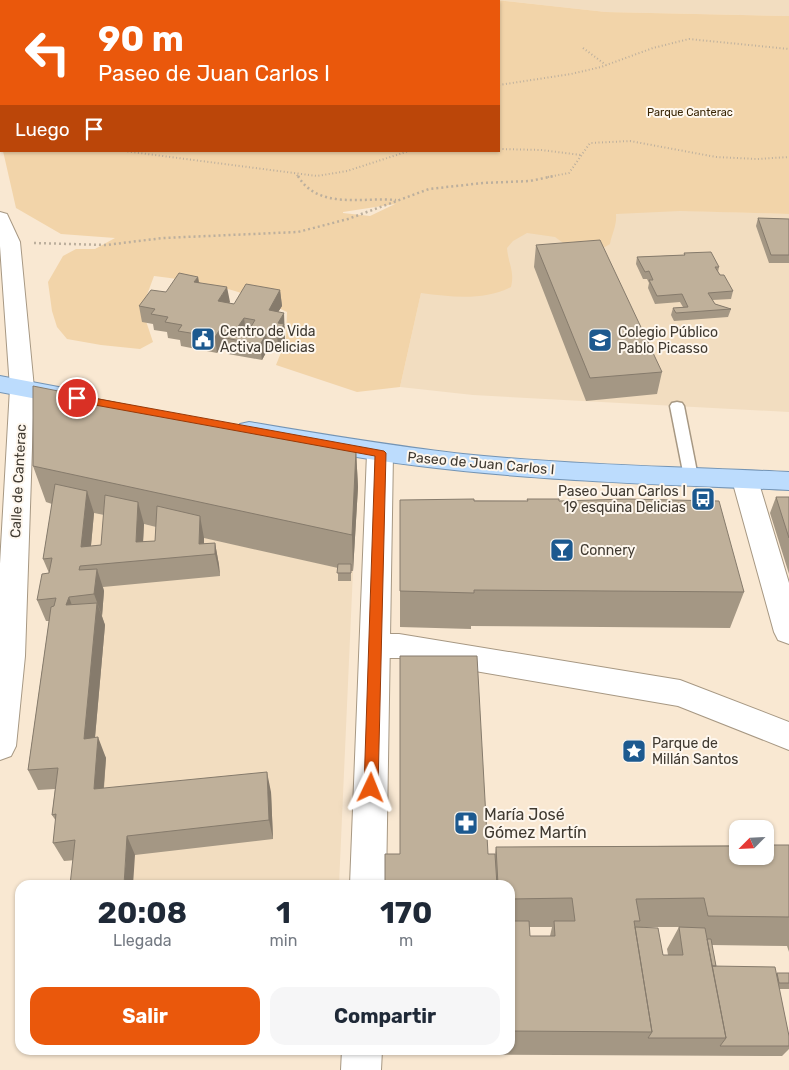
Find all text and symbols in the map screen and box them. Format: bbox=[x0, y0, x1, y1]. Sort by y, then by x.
text: 90 m bbox=[98, 18, 184, 60]
icon: left bbox=[15, 20, 80, 85]
text: Paseo de Juan Carlos I bbox=[98, 60, 330, 87]
park label: Parque Canterac bbox=[647, 106, 733, 119]
icon: arrive bbox=[80, 115, 108, 143]
text: Luego bbox=[15, 118, 70, 141]
place label: Centro de Vida Activa Delicias bbox=[220, 323, 315, 356]
place label: Colegio Público Pablo Picasso bbox=[618, 324, 718, 357]
public building icon: Centro de Vida Activa Delicias bbox=[190, 326, 216, 352]
school or university icon: Colegio Público Pablo Picasso bbox=[587, 327, 613, 353]
pin bbox=[56, 377, 98, 419]
icon: arrive bbox=[63, 384, 91, 412]
street label: Calle de Canterac bbox=[7, 423, 30, 538]
street label: Paseo de Juan Carlos I bbox=[407, 449, 555, 478]
place label: Paseo Juan Carlos I 19 esquina Delicias bbox=[558, 483, 686, 516]
bus stop icon: Paseo Juan Carlos I 19 esquina Delicias bbox=[690, 486, 716, 512]
bar icon: Connery bbox=[549, 537, 575, 563]
place label: Connery bbox=[580, 542, 635, 559]
place label: Parque de Millán Santos bbox=[652, 735, 738, 768]
place icon: Parque de Millán Santos bbox=[621, 738, 647, 764]
position arrow bbox=[344, 761, 396, 813]
place label: María José Gómez Martín bbox=[484, 805, 587, 842]
pharmacy icon: María José Gómez Martín bbox=[453, 810, 479, 836]
north arrow bbox=[729, 820, 774, 865]
map controls bbox=[729, 820, 774, 865]
text: 20:08 bbox=[98, 895, 187, 931]
text: 1 bbox=[276, 895, 291, 931]
text: 170 bbox=[380, 895, 432, 931]
text: Llegada bbox=[113, 931, 172, 950]
text: min bbox=[270, 931, 297, 950]
text: m bbox=[399, 931, 413, 950]
button: Salir bbox=[30, 987, 260, 1045]
button: Compartir bbox=[270, 987, 500, 1045]

